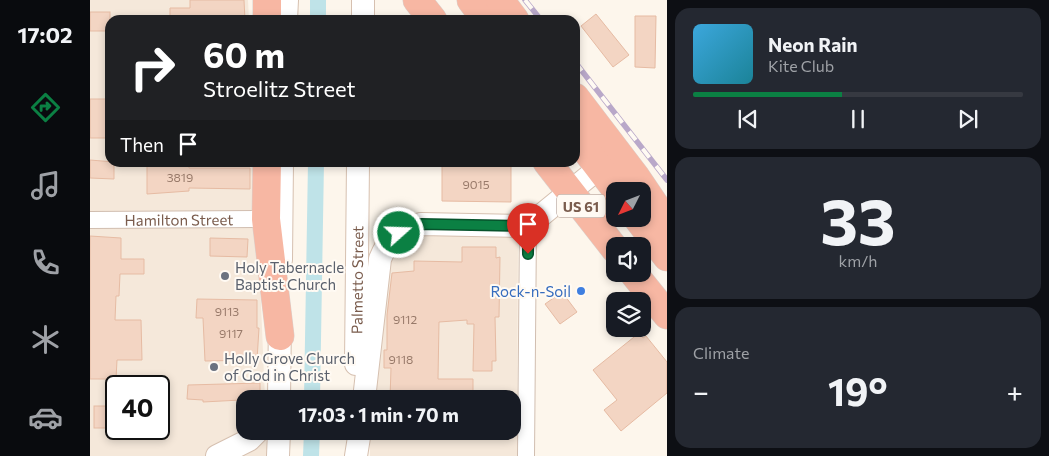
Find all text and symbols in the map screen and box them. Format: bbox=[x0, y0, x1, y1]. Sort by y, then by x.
text: 17:02 bbox=[18, 21, 72, 48]
text: 60 m bbox=[203, 32, 285, 75]
text: Neon Rain bbox=[768, 33, 858, 56]
icon: right bbox=[120, 35, 185, 100]
text: Kite Club bbox=[768, 56, 834, 75]
text: Stroelitz Street bbox=[203, 75, 355, 102]
icon: directions bbox=[28, 90, 63, 125]
icon: previous bbox=[734, 105, 762, 133]
icon: pause bbox=[844, 105, 872, 133]
icon: next bbox=[954, 105, 982, 133]
icon: arrive bbox=[174, 130, 202, 158]
text: Then bbox=[120, 133, 164, 156]
icon: music bbox=[28, 168, 63, 203]
house number: 3819 bbox=[167, 170, 193, 184]
house number: 9015 bbox=[462, 177, 490, 191]
text: 33 bbox=[820, 179, 896, 258]
north arrow bbox=[606, 182, 651, 228]
map controls bbox=[606, 182, 651, 337]
road number: US 61 bbox=[557, 195, 605, 218]
pin bbox=[507, 203, 549, 254]
position arrow bbox=[372, 206, 424, 258]
street label: Hamilton Street bbox=[125, 210, 233, 229]
icon: arrive bbox=[514, 210, 542, 238]
street label: Palmetto Street bbox=[347, 226, 366, 334]
button: sound bbox=[606, 237, 651, 282]
icon: phone bbox=[28, 245, 63, 280]
text: km/h bbox=[839, 251, 877, 270]
place label: Holy Tabernacle Baptist Church bbox=[235, 258, 344, 293]
marker: Holy Tabernacle Baptist Church bbox=[219, 270, 231, 282]
place label: Rock-n-Soil bbox=[491, 282, 571, 300]
marker: Rock-n-Soil bbox=[575, 285, 587, 297]
button: layers bbox=[606, 292, 651, 337]
house number: 9113 bbox=[215, 304, 239, 318]
house number: 9112 bbox=[393, 312, 417, 326]
icon: climate bbox=[28, 322, 63, 357]
house number: 9117 bbox=[219, 326, 243, 340]
text: Climate bbox=[693, 343, 749, 362]
place label: Holly Grove Church of God in Christ bbox=[224, 349, 355, 384]
house number: 9118 bbox=[389, 352, 413, 366]
marker: Holly Grove Church of God in Christ bbox=[208, 361, 220, 373]
text: 19° bbox=[828, 367, 888, 414]
text: − bbox=[693, 374, 709, 408]
text: + bbox=[1007, 374, 1023, 408]
speed limit sign: 40 bbox=[105, 375, 170, 440]
icon: car bbox=[28, 400, 63, 435]
text: 17:03 · 1 min · 70 m bbox=[298, 403, 459, 426]

